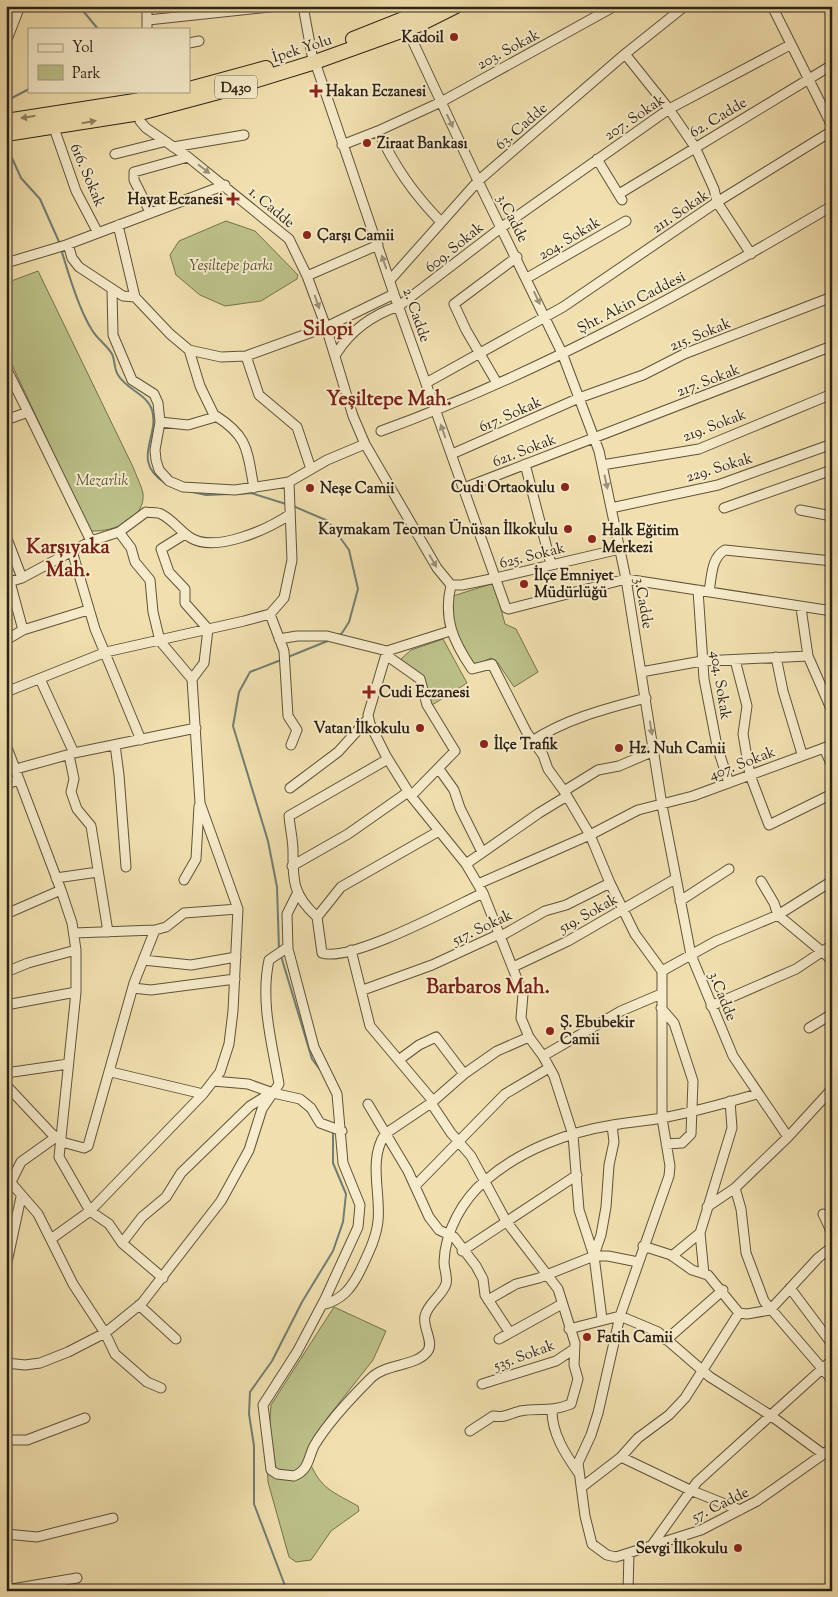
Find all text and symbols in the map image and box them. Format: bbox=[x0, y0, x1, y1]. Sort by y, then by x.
street label: 203. Sokak bbox=[474, 25, 544, 76]
legend bbox=[28, 28, 190, 92]
place label: Kadoil bbox=[401, 28, 445, 49]
street label: İpek Yolu bbox=[270, 29, 335, 69]
marker: Kadoil bbox=[448, 31, 460, 43]
text: Yol bbox=[72, 38, 94, 59]
text: Park bbox=[72, 64, 101, 85]
road number: D430 bbox=[215, 75, 257, 98]
place label: Hakan Eczanesi bbox=[326, 82, 427, 103]
marker: Hakan Eczanesi bbox=[310, 85, 322, 97]
street label: 207. Sokak bbox=[600, 90, 669, 146]
street label: 62. Cadde bbox=[686, 93, 751, 144]
street label: 63. Cadde bbox=[491, 99, 553, 156]
one-way arrow bbox=[19, 114, 35, 122]
one-way arrow bbox=[446, 114, 454, 128]
one-way arrow bbox=[81, 117, 97, 125]
place label: Ziraat Bankası bbox=[377, 134, 468, 155]
marker: Ziraat Bankası bbox=[361, 137, 373, 149]
street label: 616. Sokak bbox=[64, 141, 109, 210]
one-way arrow bbox=[197, 163, 210, 174]
street label: 1. Cadde bbox=[243, 183, 299, 234]
street label: 211. Sokak bbox=[648, 185, 713, 239]
place label: Hayat Eczanesi bbox=[128, 190, 224, 211]
street label: 3.Cadde bbox=[491, 191, 533, 246]
marker: Hayat Eczanesi bbox=[227, 193, 239, 205]
street label: 204. Sokak bbox=[535, 212, 605, 266]
street label: 609. Sokak bbox=[421, 218, 489, 278]
place label: Çarşı Camii bbox=[317, 226, 395, 247]
marker: Çarşı Camii bbox=[301, 229, 313, 241]
one-way arrow bbox=[379, 254, 387, 269]
park label: Yeşiltepe parkı bbox=[189, 256, 273, 277]
street label: Şht. Akin Caddesi bbox=[574, 267, 689, 340]
street label: 2. Cadde bbox=[396, 285, 435, 345]
one-way arrow bbox=[533, 291, 541, 305]
one-way arrow bbox=[314, 295, 321, 310]
street label: 215. Sokak bbox=[667, 314, 734, 357]
district label: Silopi bbox=[303, 316, 354, 345]
street label: 217. Sokak bbox=[674, 360, 743, 403]
district label: Yeşiltepe Mah. bbox=[326, 386, 452, 415]
street label: 617. Sokak bbox=[476, 392, 545, 438]
street label: 219. Sokak bbox=[680, 405, 749, 448]
one-way arrow bbox=[439, 424, 447, 439]
street label: 621. Sokak bbox=[490, 430, 559, 473]
street label: 229. Sokak bbox=[684, 448, 755, 489]
park label: Mezarlık bbox=[76, 471, 129, 492]
one-way arrow bbox=[602, 475, 610, 490]
place label: Cudi Ortaokulu bbox=[451, 478, 555, 499]
place label: Neşe Camii bbox=[320, 479, 395, 500]
marker: Cudi Ortaokulu bbox=[559, 481, 571, 493]
marker: Neşe Camii bbox=[304, 482, 316, 494]
place label: Kaymakam Teoman Ünüsan İlkokulu bbox=[318, 518, 558, 541]
place label: Halk Eğitim Merkezi bbox=[602, 521, 679, 559]
marker: Kaymakam Teoman Ünüsan İlkokulu bbox=[562, 523, 574, 535]
marker: Halk Eğitim Merkezi bbox=[586, 533, 598, 545]
district label: Karşıyaka Mah. bbox=[26, 534, 111, 586]
street label: 625. Sokak bbox=[497, 538, 567, 575]
one-way arrow bbox=[428, 555, 437, 568]
place label: İlçe Emniyet Müdürlüğü bbox=[534, 564, 615, 604]
street label: 3.Cadde bbox=[628, 576, 657, 631]
marker: İlçe Emniyet Müdürlüğü bbox=[518, 578, 530, 590]
street label: 404. Sokak bbox=[704, 649, 735, 721]
place label: Cudi Eczanesi bbox=[379, 683, 470, 704]
marker: Cudi Eczanesi bbox=[363, 686, 375, 698]
place label: Vatan İlkokulu bbox=[313, 717, 410, 740]
one-way arrow bbox=[647, 721, 655, 737]
marker: Vatan İlkokulu bbox=[414, 722, 426, 734]
place label: İlçe Trafik bbox=[494, 733, 559, 756]
marker: İlçe Trafik bbox=[478, 738, 490, 750]
place label: Hz. Nuh Camii bbox=[629, 739, 727, 760]
marker: Hz. Nuh Camii bbox=[613, 742, 625, 754]
street label: 407. Sokak bbox=[706, 742, 779, 787]
street label: 519. Sokak bbox=[554, 889, 622, 940]
street label: 517. Sokak bbox=[448, 905, 516, 952]
street label: 3.Cadde bbox=[702, 969, 741, 1024]
district label: Barbaros Mah. bbox=[426, 974, 550, 1003]
place label: Ş. Ebubekir Camii bbox=[560, 1013, 635, 1051]
marker: Ş. Ebubekir Camii bbox=[544, 1025, 556, 1037]
place label: Fatih Camii bbox=[597, 1328, 674, 1349]
marker: Fatih Camii bbox=[581, 1331, 593, 1343]
street label: 535. Sokak bbox=[490, 1336, 558, 1378]
street label: 57. Cadde bbox=[688, 1483, 753, 1529]
place label: Sevgi İlkokulu bbox=[636, 1537, 728, 1560]
marker: Sevgi İlkokulu bbox=[732, 1542, 744, 1554]

